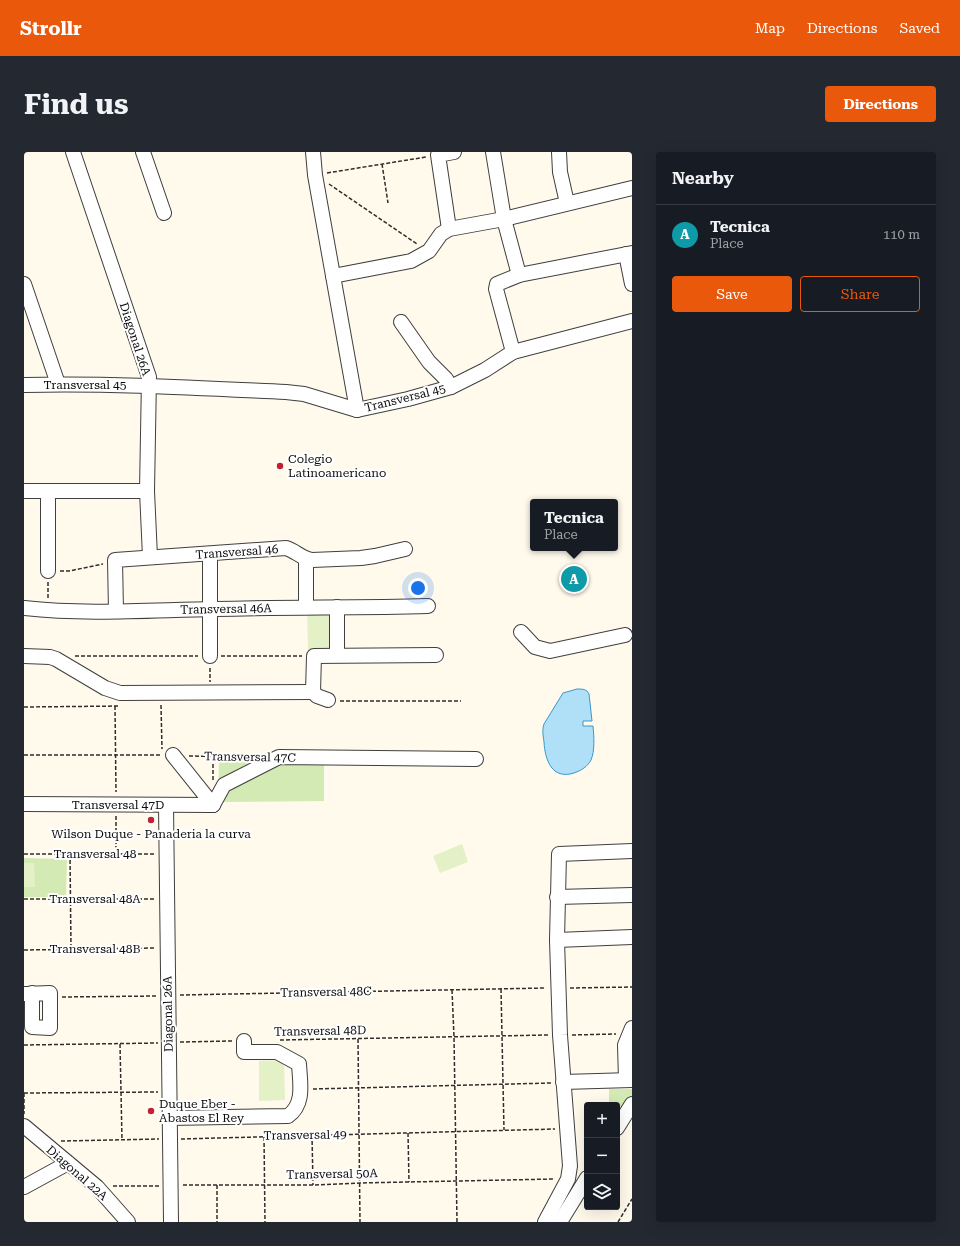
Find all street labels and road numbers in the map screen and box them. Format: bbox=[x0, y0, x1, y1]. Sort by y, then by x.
street label: Diagonal 26A bbox=[117, 301, 154, 378]
street label: Transversal 45 bbox=[43, 378, 127, 392]
street label: Transversal 45 bbox=[363, 381, 447, 415]
street label: Transversal 46 bbox=[195, 542, 279, 562]
street label: Transversal 46A bbox=[180, 601, 272, 617]
street label: Transversal 47C bbox=[204, 749, 296, 765]
street label: Transversal 47D bbox=[72, 798, 164, 812]
street label: Transversal 48 bbox=[53, 847, 137, 861]
street label: Transversal 48A bbox=[49, 892, 141, 906]
street label: Transversal 48B bbox=[49, 942, 141, 956]
street label: Diagonal 26A bbox=[160, 975, 176, 1052]
street label: Transversal 48C bbox=[280, 984, 372, 1000]
street label: Transversal 48D bbox=[274, 1023, 366, 1039]
street label: Transversal 49 bbox=[263, 1127, 347, 1143]
street label: Diagonal 22A bbox=[44, 1143, 111, 1204]
street label: Transversal 50A bbox=[286, 1166, 378, 1182]

